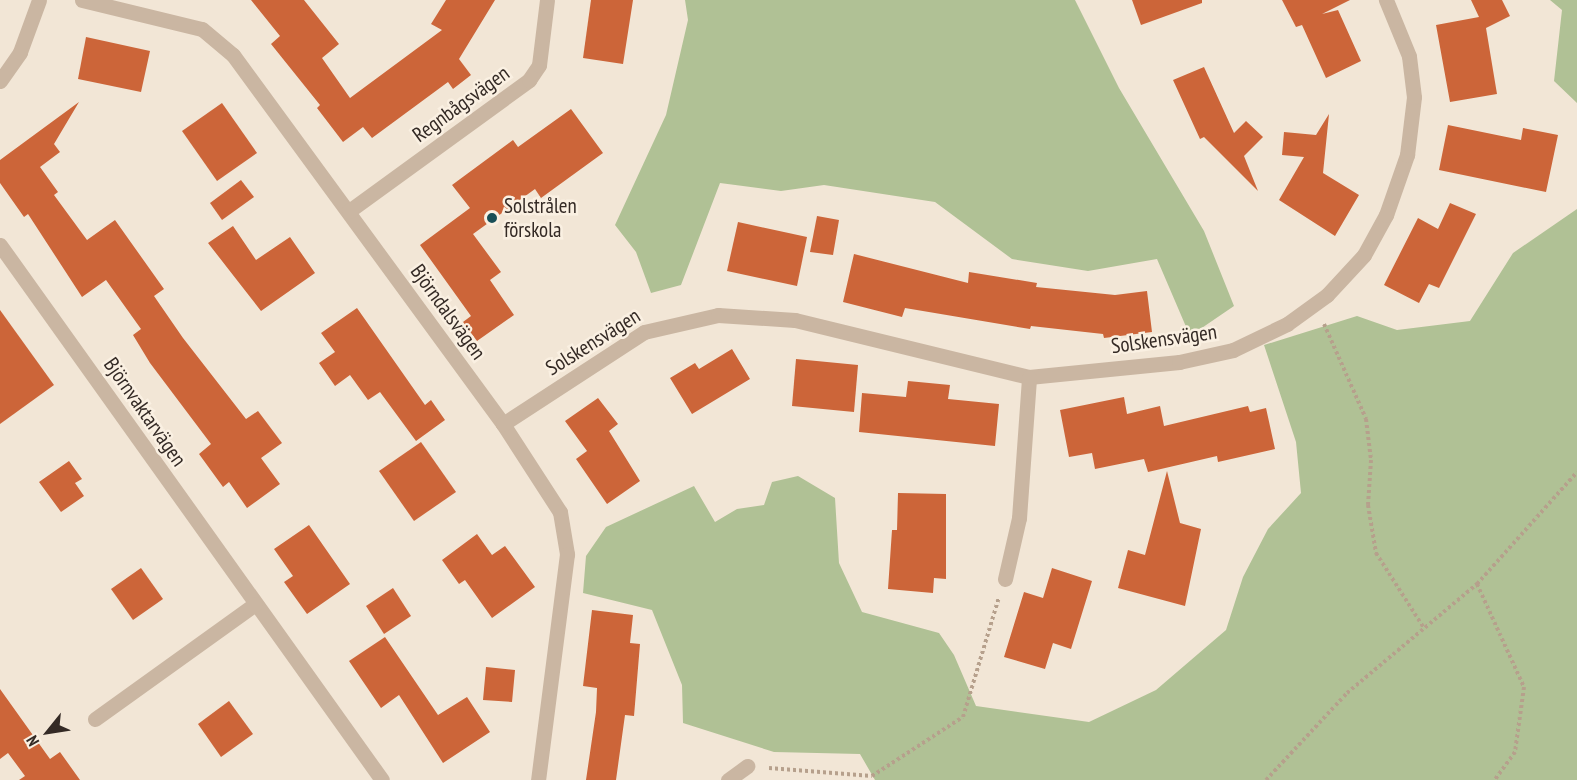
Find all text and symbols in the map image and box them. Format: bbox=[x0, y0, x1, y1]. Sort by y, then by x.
street label: Regnbågsvägen bbox=[408, 61, 514, 147]
place label: Solstrålen förskola bbox=[504, 193, 577, 243]
marker: Solstrålen förskola bbox=[485, 211, 499, 225]
street label: Björndalsvägen bbox=[405, 260, 491, 364]
street label: Solskensvägen bbox=[541, 303, 645, 381]
street label: Solskensvägen bbox=[1110, 319, 1218, 359]
street label: Björnvaktarvägen bbox=[98, 353, 192, 471]
north arrow bbox=[18, 702, 78, 762]
text: N bbox=[22, 732, 43, 750]

